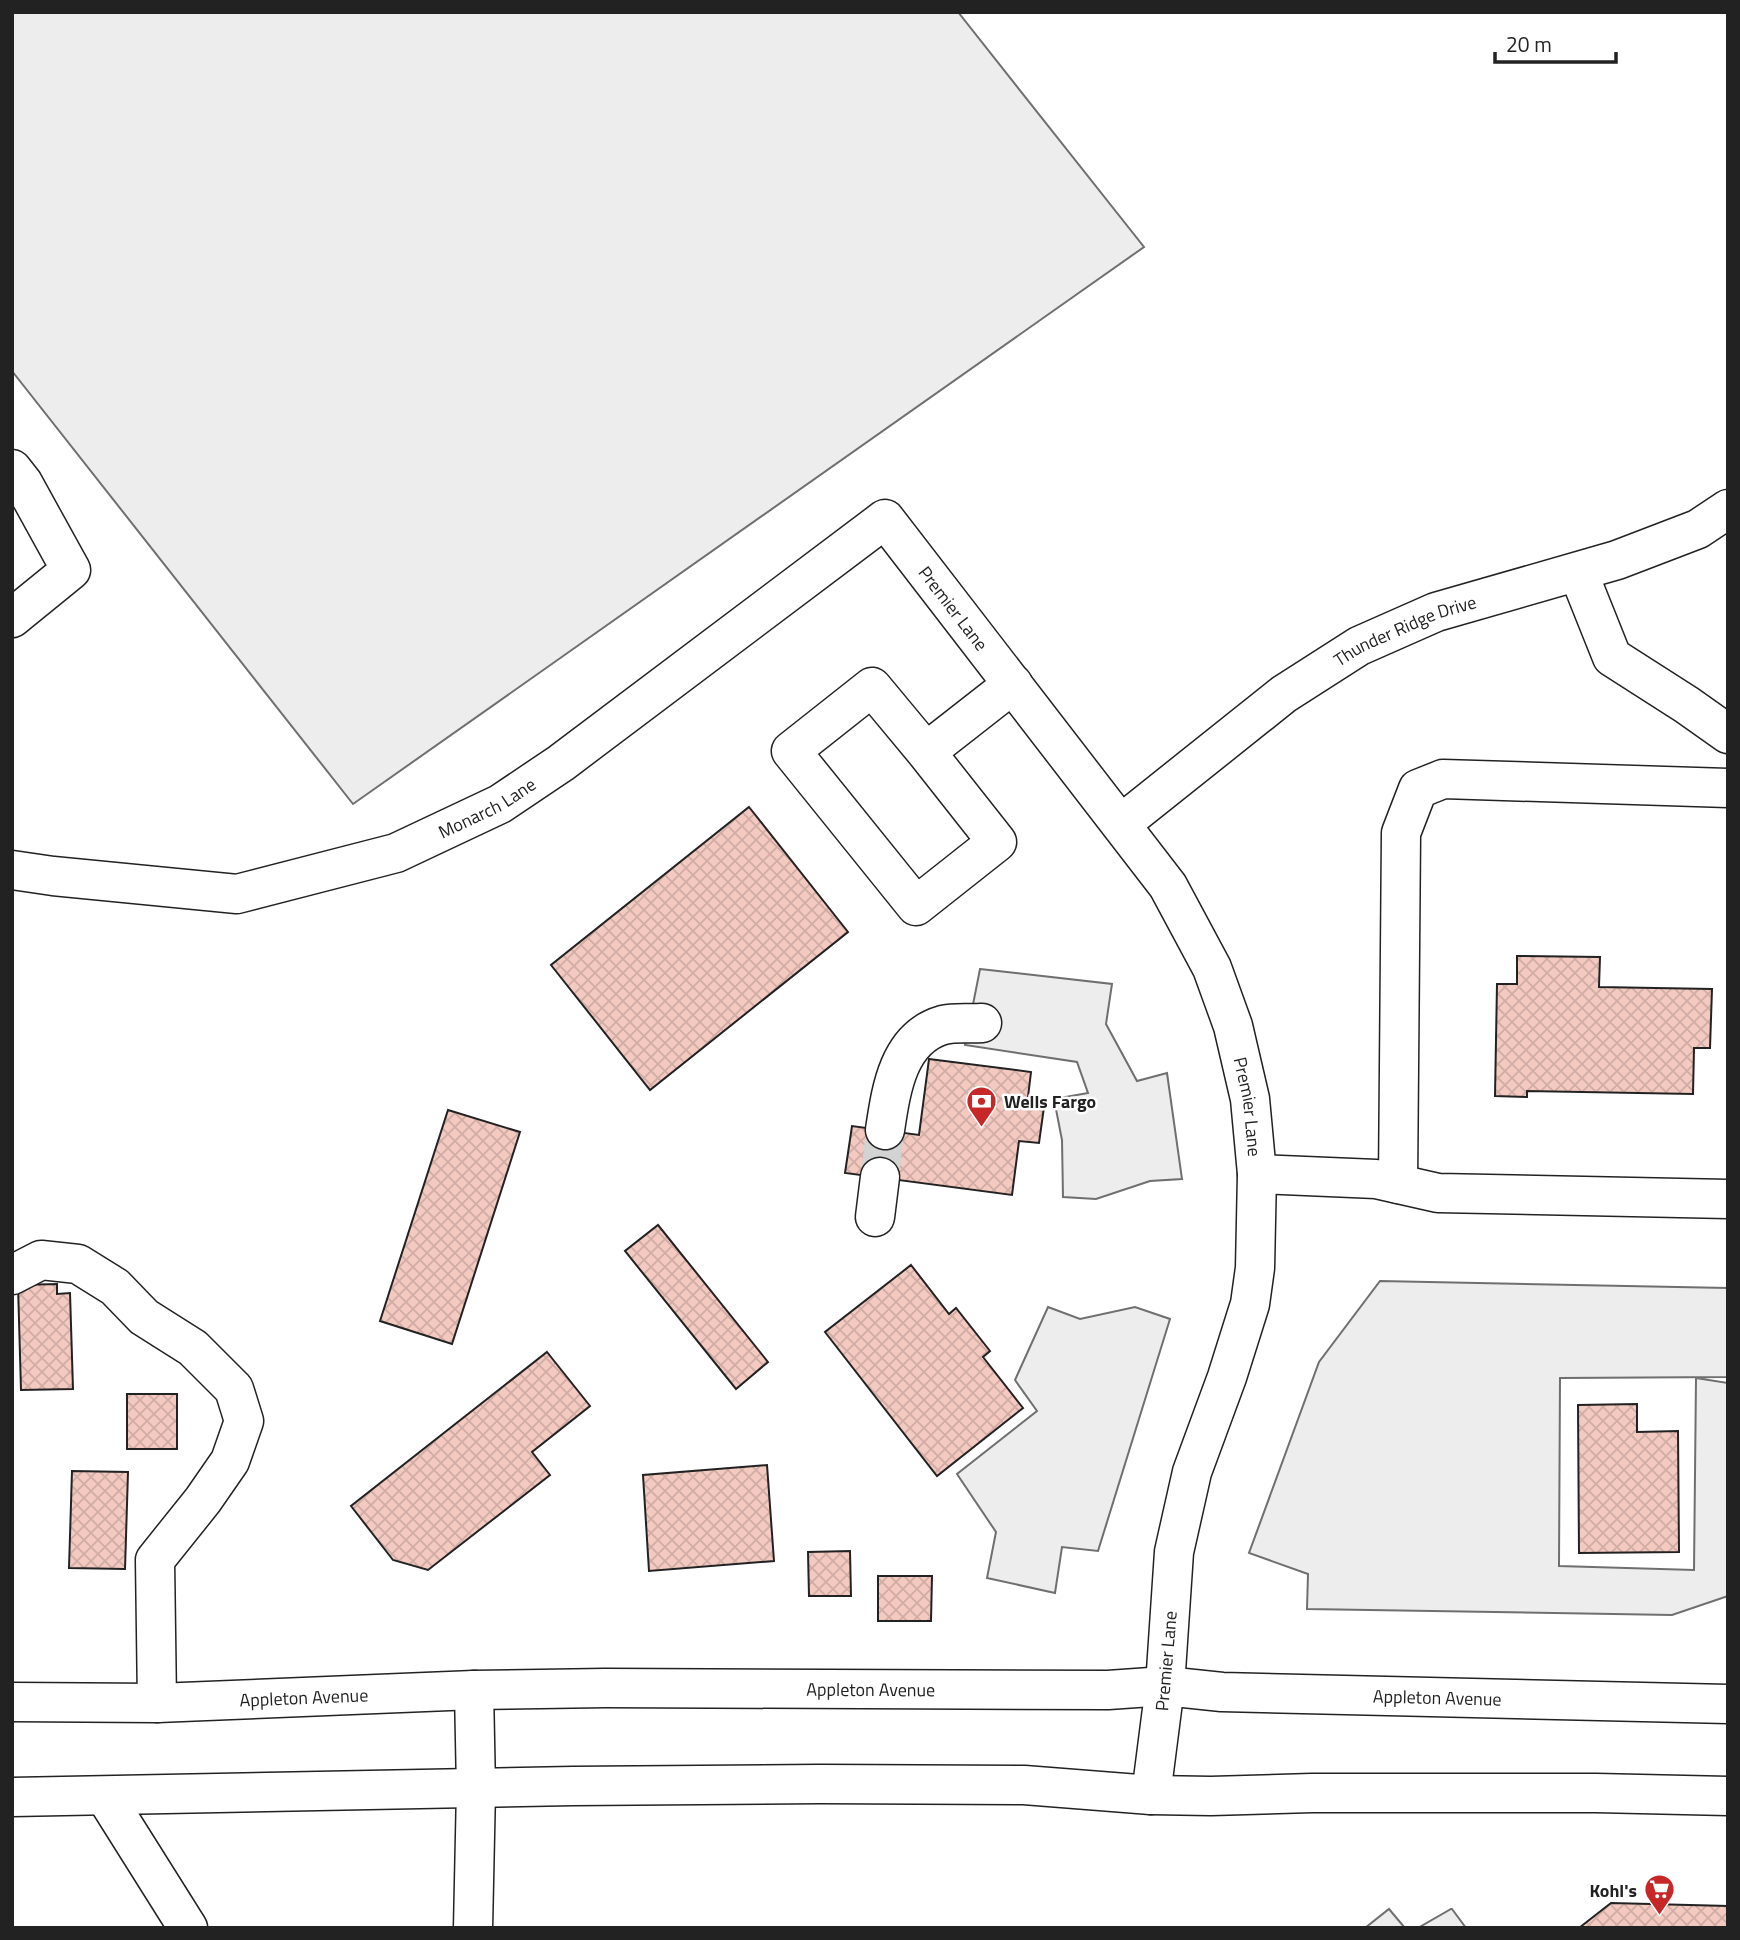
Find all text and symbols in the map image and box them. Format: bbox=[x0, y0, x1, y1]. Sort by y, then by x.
scale bar bbox=[1495, 21, 1616, 65]
text: 20 m bbox=[1506, 28, 1552, 60]
street label: Premier Lane bbox=[912, 560, 995, 656]
street label: Thunder Ridge Drive bbox=[1328, 588, 1479, 673]
street label: Monarch Lane bbox=[434, 770, 541, 845]
street label: Premier Lane bbox=[1227, 1054, 1269, 1158]
bank icon: Wells Fargo bbox=[964, 1084, 998, 1128]
place label: Wells Fargo bbox=[1004, 1088, 1096, 1115]
street label: Premier Lane bbox=[1148, 1610, 1184, 1712]
street label: Appleton Avenue bbox=[806, 1675, 935, 1703]
street label: Appleton Avenue bbox=[239, 1681, 369, 1713]
street label: Appleton Avenue bbox=[1373, 1682, 1502, 1712]
supermarket icon: Kohl's bbox=[1643, 1873, 1677, 1917]
place label: Kohl's bbox=[1589, 1877, 1637, 1904]

